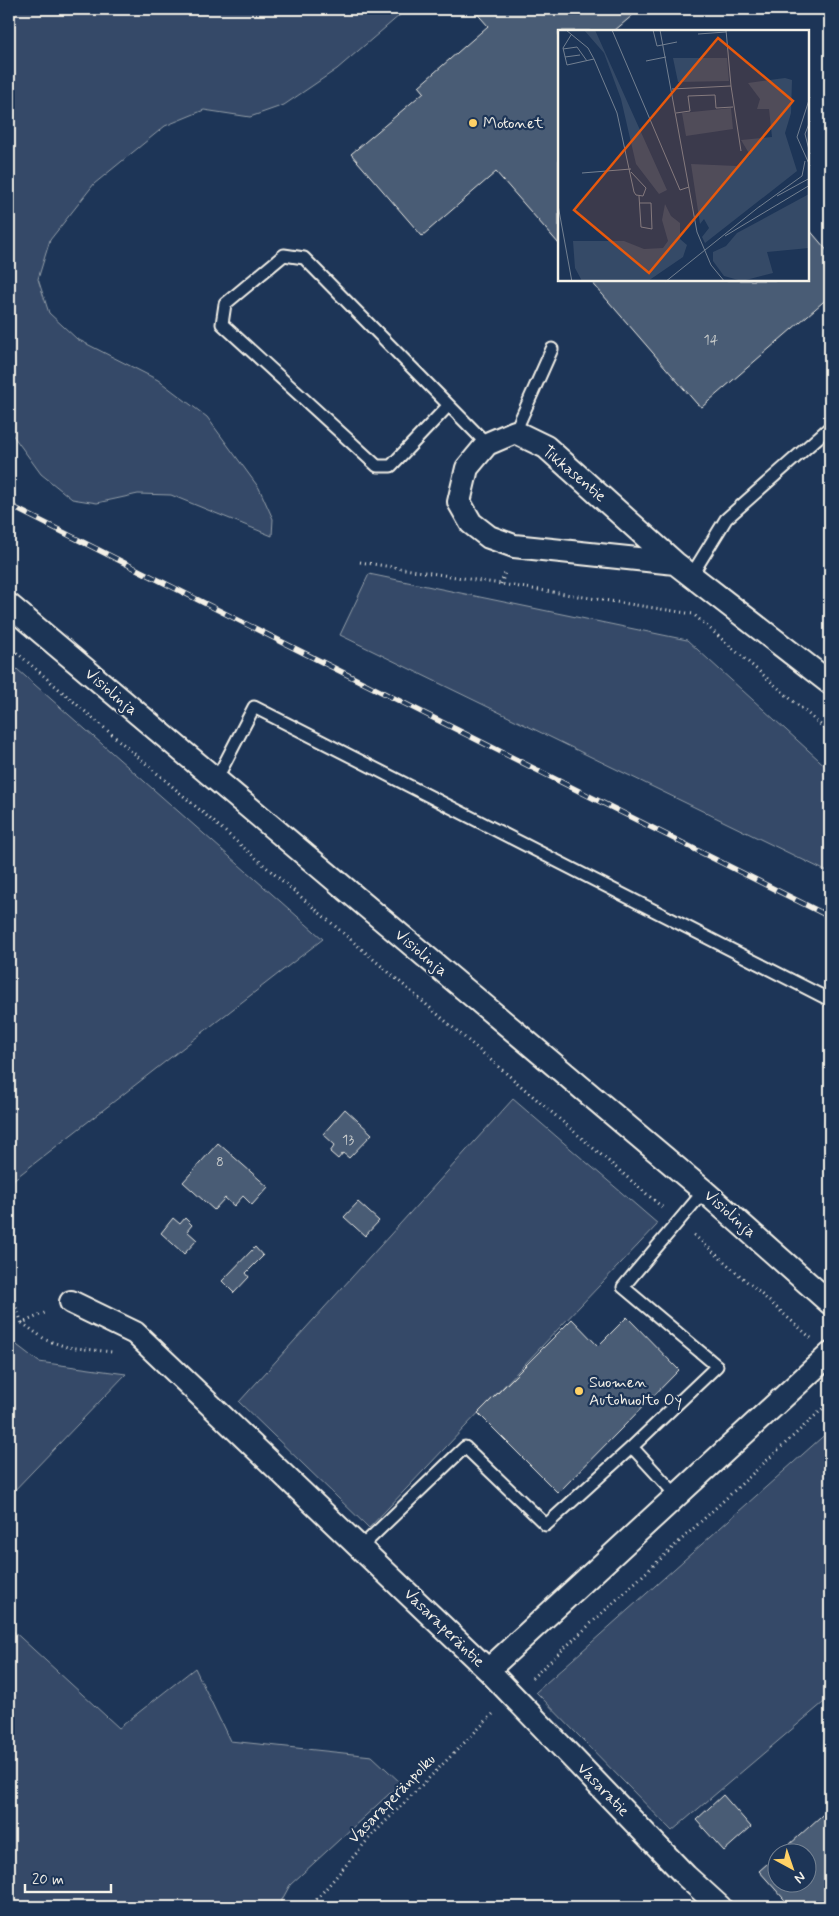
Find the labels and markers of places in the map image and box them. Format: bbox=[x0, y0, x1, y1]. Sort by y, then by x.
place label: Motonet bbox=[483, 113, 544, 134]
marker: Motonet bbox=[467, 117, 479, 129]
place label: Suomen Autohuolto Oy bbox=[589, 1372, 682, 1411]
marker: Suomen Autohuolto Oy bbox=[573, 1385, 585, 1397]

